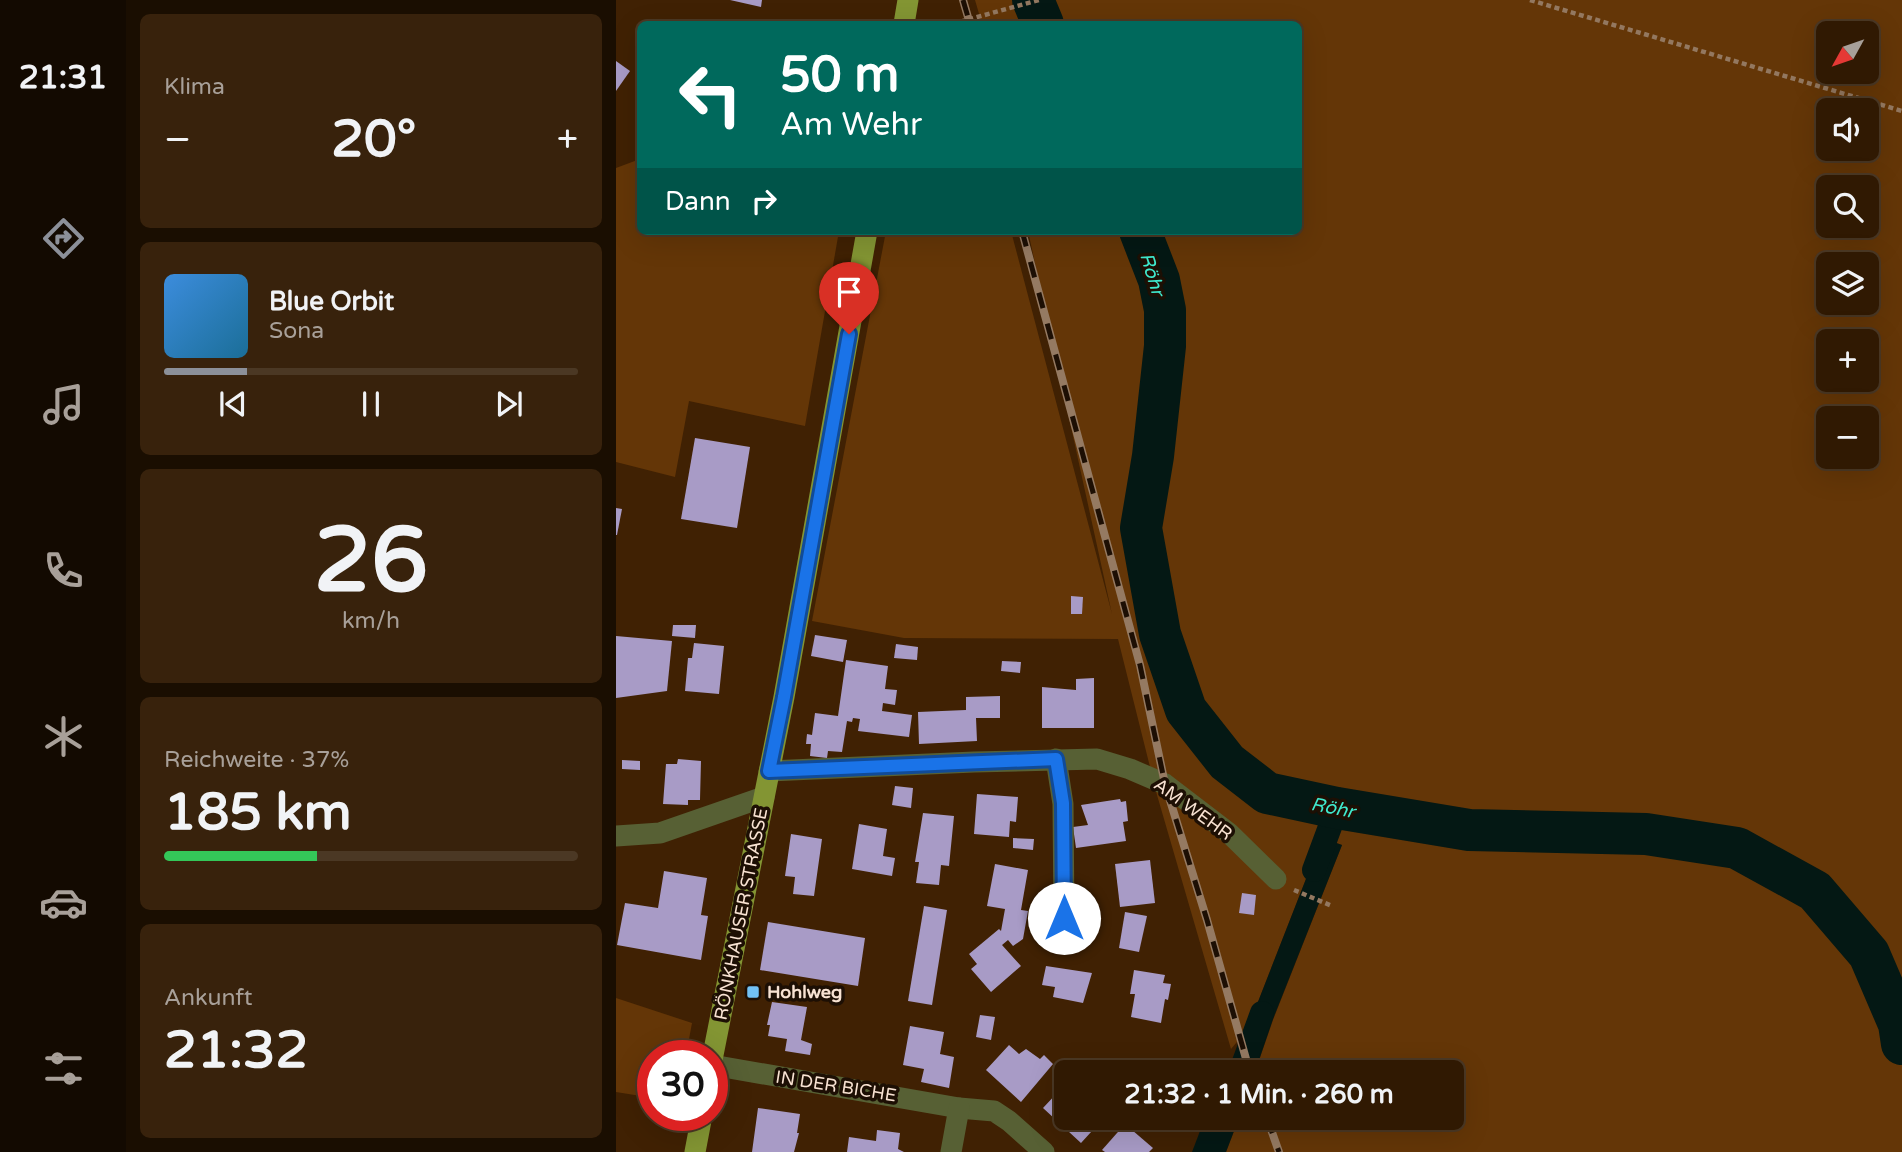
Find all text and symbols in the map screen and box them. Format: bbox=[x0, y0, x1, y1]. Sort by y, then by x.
north arrow bbox=[1816, 21, 1880, 84]
map controls bbox=[1816, 21, 1879, 469]
text: 50 m bbox=[780, 46, 899, 105]
icon: left bbox=[665, 49, 756, 140]
text: 21:31 bbox=[19, 59, 107, 97]
text: Klima bbox=[164, 73, 225, 101]
button: sound bbox=[1816, 98, 1879, 161]
text: Am Wehr bbox=[780, 106, 922, 144]
text: 20° bbox=[331, 108, 416, 171]
text: − bbox=[164, 117, 191, 163]
text: + bbox=[557, 117, 578, 163]
button: search bbox=[1816, 175, 1879, 238]
icon: right bbox=[745, 182, 783, 220]
text: Dann bbox=[665, 186, 731, 217]
icon: directions bbox=[39, 214, 88, 263]
water label: Röhr bbox=[1135, 250, 1170, 301]
button: layers bbox=[1816, 252, 1879, 315]
pin bbox=[819, 262, 879, 334]
icon: arrive bbox=[830, 273, 868, 311]
text: Blue Orbit bbox=[269, 286, 394, 317]
text: Sona bbox=[269, 317, 324, 345]
button: + bbox=[1816, 329, 1879, 392]
icon: music bbox=[39, 380, 88, 429]
icon: previous bbox=[214, 385, 252, 423]
icon: pause bbox=[352, 385, 390, 423]
icon: next bbox=[490, 385, 528, 423]
button: − bbox=[1816, 406, 1879, 469]
text: 26 bbox=[314, 506, 428, 616]
icon: phone bbox=[39, 546, 88, 595]
text: km/h bbox=[342, 607, 400, 635]
icon: climate bbox=[39, 712, 88, 761]
text: Reichweite · 37% bbox=[164, 746, 349, 774]
street label: AM WEHR bbox=[1149, 773, 1237, 845]
text: 185 km bbox=[164, 781, 352, 844]
water label: Röhr bbox=[1309, 793, 1359, 823]
street label: RÖNKHAUSER STRASSE bbox=[710, 806, 772, 1022]
icon: car bbox=[39, 878, 88, 927]
position arrow bbox=[1027, 881, 1101, 955]
place label: Hohlweg bbox=[767, 981, 842, 1003]
text: Ankunft bbox=[164, 984, 253, 1012]
marker: Hohlweg bbox=[745, 984, 761, 1000]
text: 21:32 bbox=[164, 1019, 308, 1082]
speed limit sign: 30 bbox=[637, 1040, 728, 1131]
icon: filters bbox=[39, 1044, 88, 1093]
street label: IN DER BICHE bbox=[774, 1066, 898, 1106]
text: 21:32 · 1 Min. · 260 m bbox=[1124, 1079, 1394, 1110]

